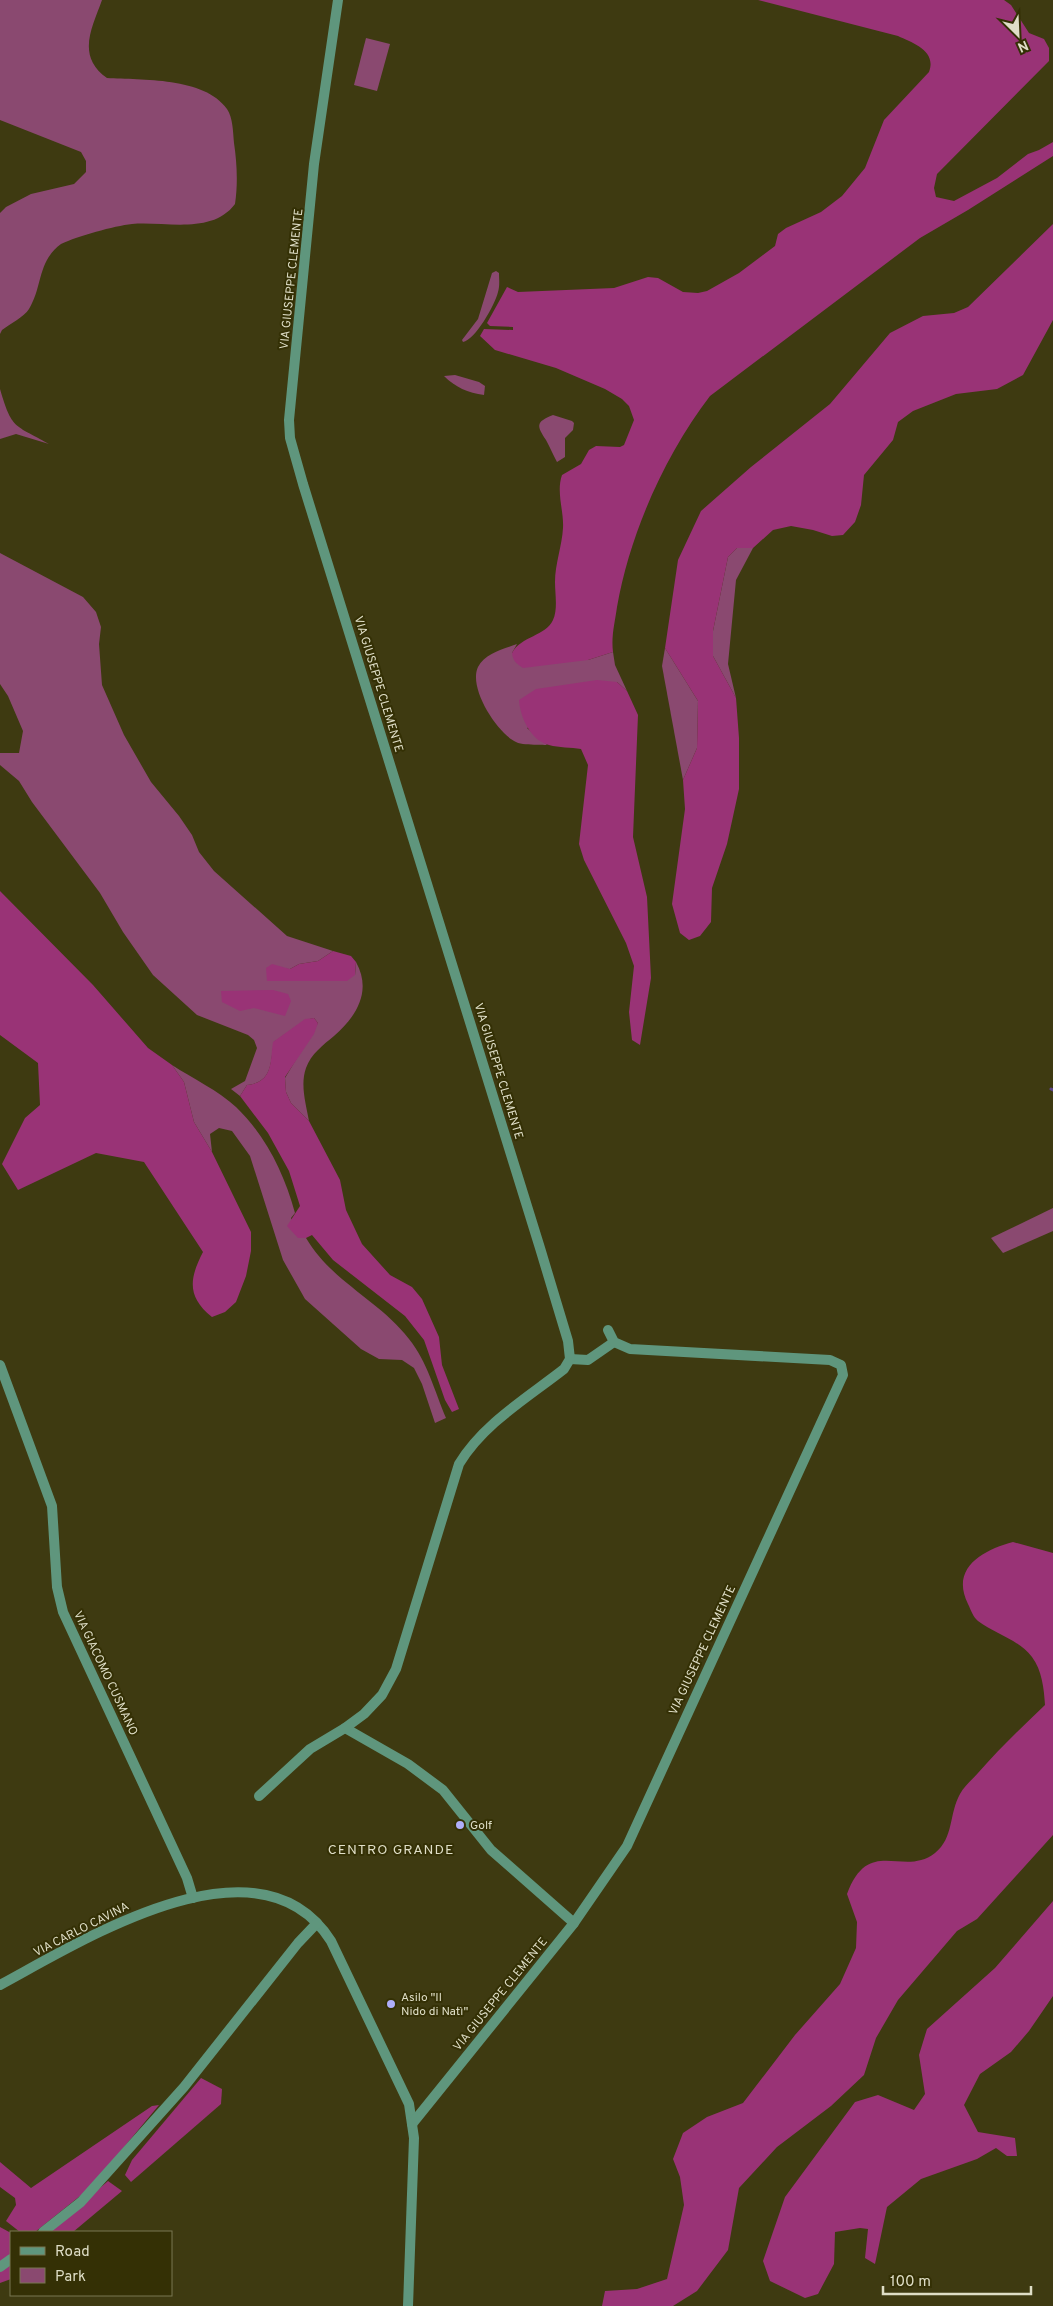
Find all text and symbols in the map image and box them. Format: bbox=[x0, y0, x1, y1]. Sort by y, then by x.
north arrow bbox=[993, 10, 1043, 60]
text: N bbox=[1015, 36, 1031, 55]
street label: VIA GIUSEPPE CLEMENTE bbox=[277, 208, 307, 350]
street label: VIA GIUSEPPE CLEMENTE bbox=[350, 614, 406, 754]
street label: VIA GIUSEPPE CLEMENTE bbox=[470, 1001, 526, 1141]
street label: VIA GIUSEPPE CLEMENTE bbox=[666, 1583, 740, 1718]
street label: VIA GIACOMO CUSMANO bbox=[69, 1609, 141, 1738]
place label: Golf bbox=[470, 1818, 492, 1834]
marker: Golf bbox=[454, 1819, 466, 1831]
district label: CENTRO GRANDE bbox=[328, 1842, 454, 1859]
street label: VIA CARLO CAVINA bbox=[31, 1899, 132, 1961]
street label: VIA GIUSEPPE CLEMENTE bbox=[450, 1935, 552, 2055]
place label: Asilo "Il Nido di Natì" bbox=[401, 1990, 468, 2020]
marker: Asilo "Il Nido di Natì" bbox=[385, 1998, 397, 2010]
legend bbox=[10, 2231, 172, 2296]
text: Road bbox=[55, 2243, 90, 2262]
scale bar bbox=[883, 2264, 1030, 2296]
text: Park bbox=[55, 2268, 86, 2287]
text: 100 m bbox=[890, 2273, 931, 2292]

